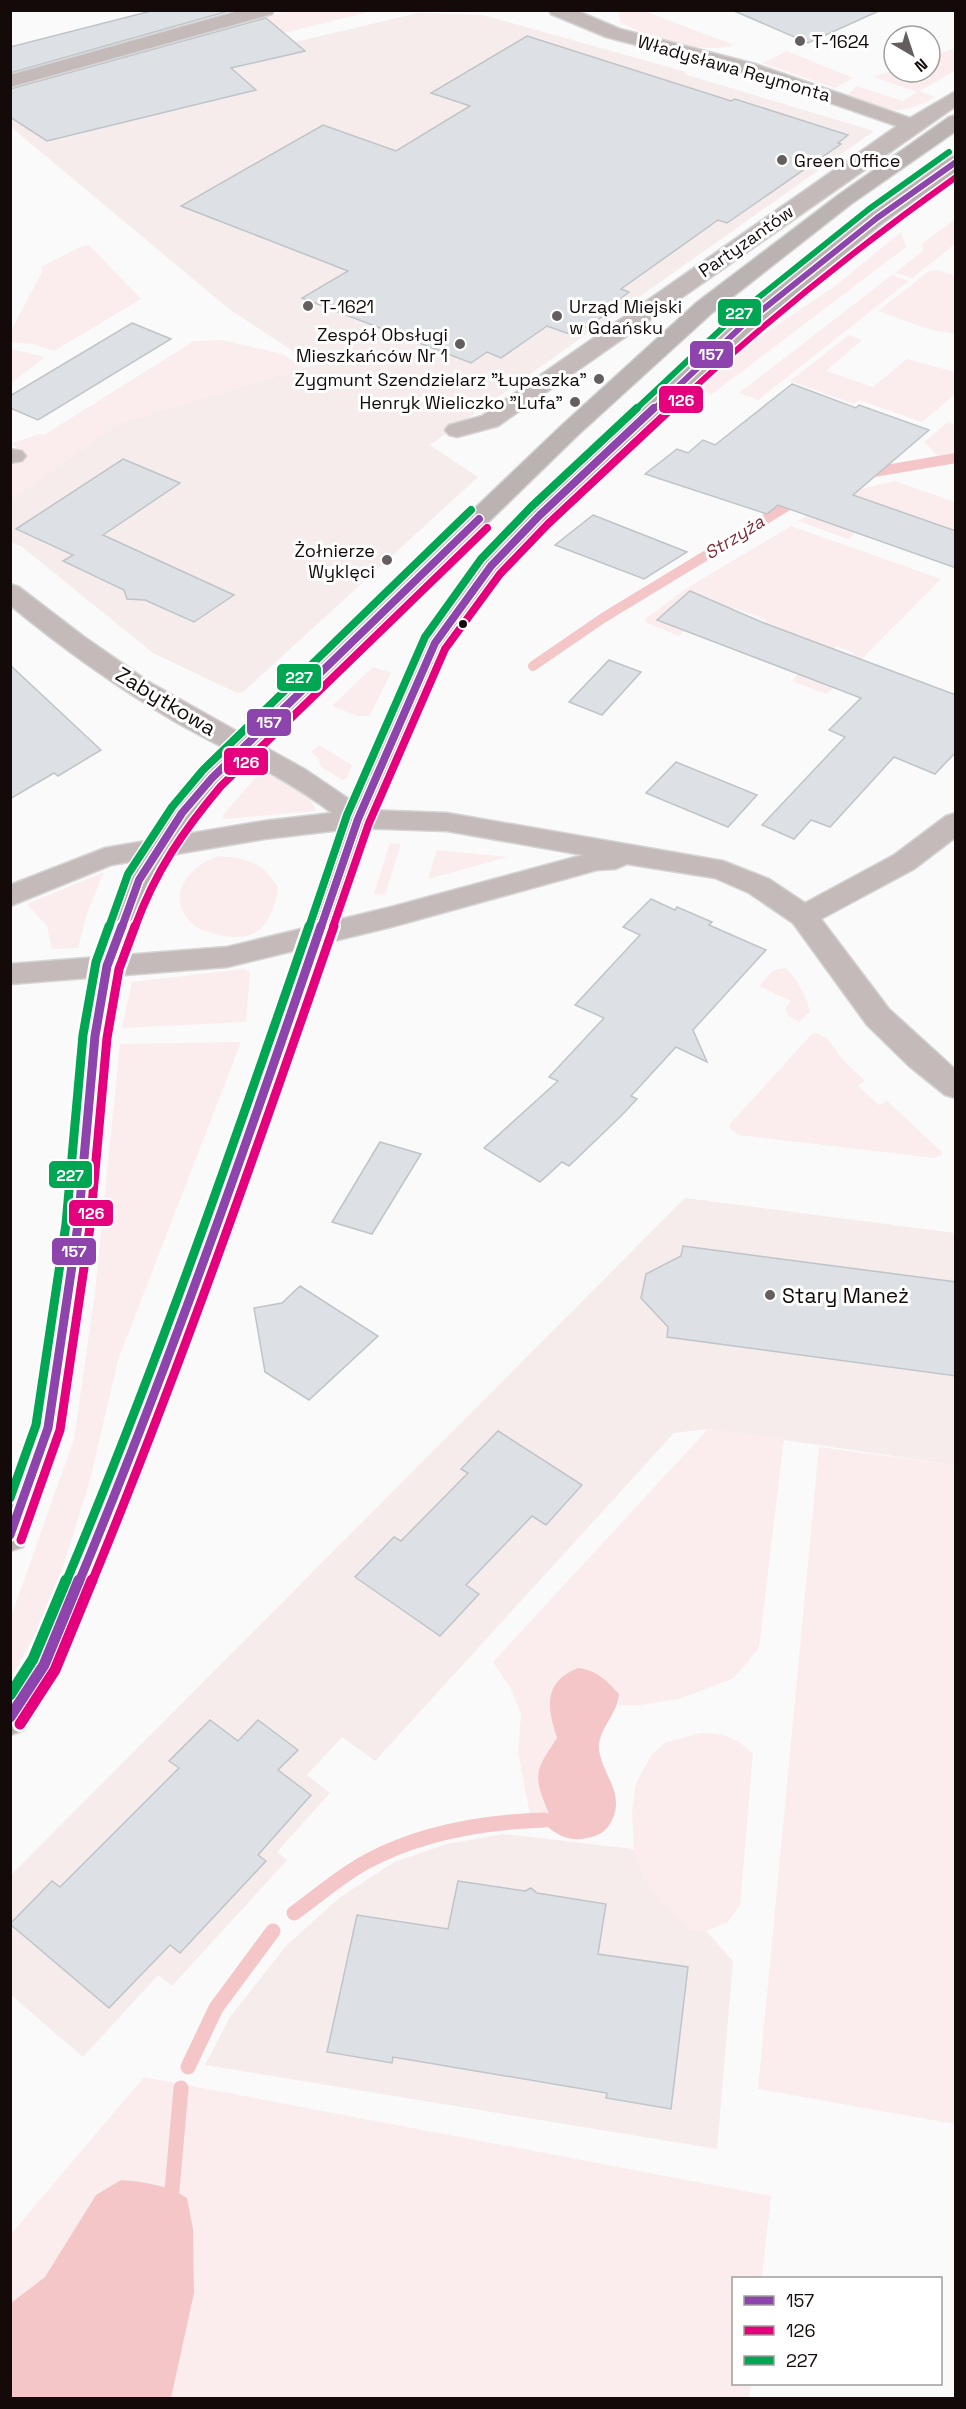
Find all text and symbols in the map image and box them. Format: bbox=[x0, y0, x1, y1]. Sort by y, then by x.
north arrow bbox=[882, 24, 942, 84]
street label: Władysława Reymonta bbox=[635, 29, 833, 107]
place label: T-1624 bbox=[812, 30, 869, 53]
marker: T-1624 bbox=[793, 34, 807, 48]
text: N bbox=[910, 54, 932, 77]
place label: Green Office bbox=[794, 149, 901, 172]
marker: Green Office bbox=[775, 153, 789, 167]
street label: Partyzantów bbox=[694, 200, 798, 282]
place label: T-1621 bbox=[320, 295, 374, 318]
place label: Urząd Miejski w Gdańsku bbox=[569, 295, 682, 339]
line badge: 227 bbox=[717, 298, 762, 327]
marker: T-1621 bbox=[301, 299, 315, 313]
text: 227 bbox=[725, 303, 753, 324]
marker: Urząd Miejski w Gdańsku bbox=[550, 309, 564, 323]
place label: Zespół Obsługi Mieszkańców Nr 1 bbox=[296, 323, 448, 367]
marker: Zespół Obsługi Mieszkańców Nr 1 bbox=[453, 337, 467, 351]
line badge: 157 bbox=[689, 340, 734, 369]
text: 157 bbox=[698, 344, 724, 365]
place label: Zygmunt Szendzielarz "Łupaszka" bbox=[295, 368, 587, 391]
marker: Zygmunt Szendzielarz "Łupaszka" bbox=[592, 372, 606, 386]
line badge: 126 bbox=[658, 385, 704, 414]
text: 126 bbox=[668, 390, 694, 411]
place label: Henryk Wieliczko "Lufa" bbox=[359, 391, 563, 414]
marker: Henryk Wieliczko "Lufa" bbox=[568, 395, 582, 409]
water label: Strzyża bbox=[700, 509, 769, 564]
place label: Żołnierze Wyklęci bbox=[295, 539, 375, 583]
marker: Żołnierze Wyklęci bbox=[380, 553, 394, 567]
unlabelled marker bbox=[457, 618, 469, 630]
street label: Zabytkowa bbox=[111, 660, 221, 742]
line badge: 227 bbox=[276, 663, 322, 692]
text: 227 bbox=[285, 667, 313, 688]
line badge: 157 bbox=[246, 708, 292, 737]
text: 157 bbox=[256, 712, 282, 733]
line badge: 126 bbox=[223, 747, 269, 776]
text: 126 bbox=[233, 752, 259, 773]
line badge: 227 bbox=[48, 1160, 93, 1189]
text: 227 bbox=[56, 1165, 84, 1186]
line badge: 126 bbox=[68, 1199, 114, 1227]
text: 126 bbox=[78, 1203, 104, 1224]
line badge: 157 bbox=[51, 1237, 97, 1266]
text: 157 bbox=[61, 1241, 87, 1262]
place label: Stary Maneż bbox=[782, 1282, 909, 1309]
marker: Stary Maneż bbox=[763, 1288, 777, 1302]
legend bbox=[732, 2277, 942, 2385]
text: 157 bbox=[786, 2289, 814, 2312]
text: 126 bbox=[786, 2319, 815, 2342]
text: 227 bbox=[786, 2349, 818, 2372]

